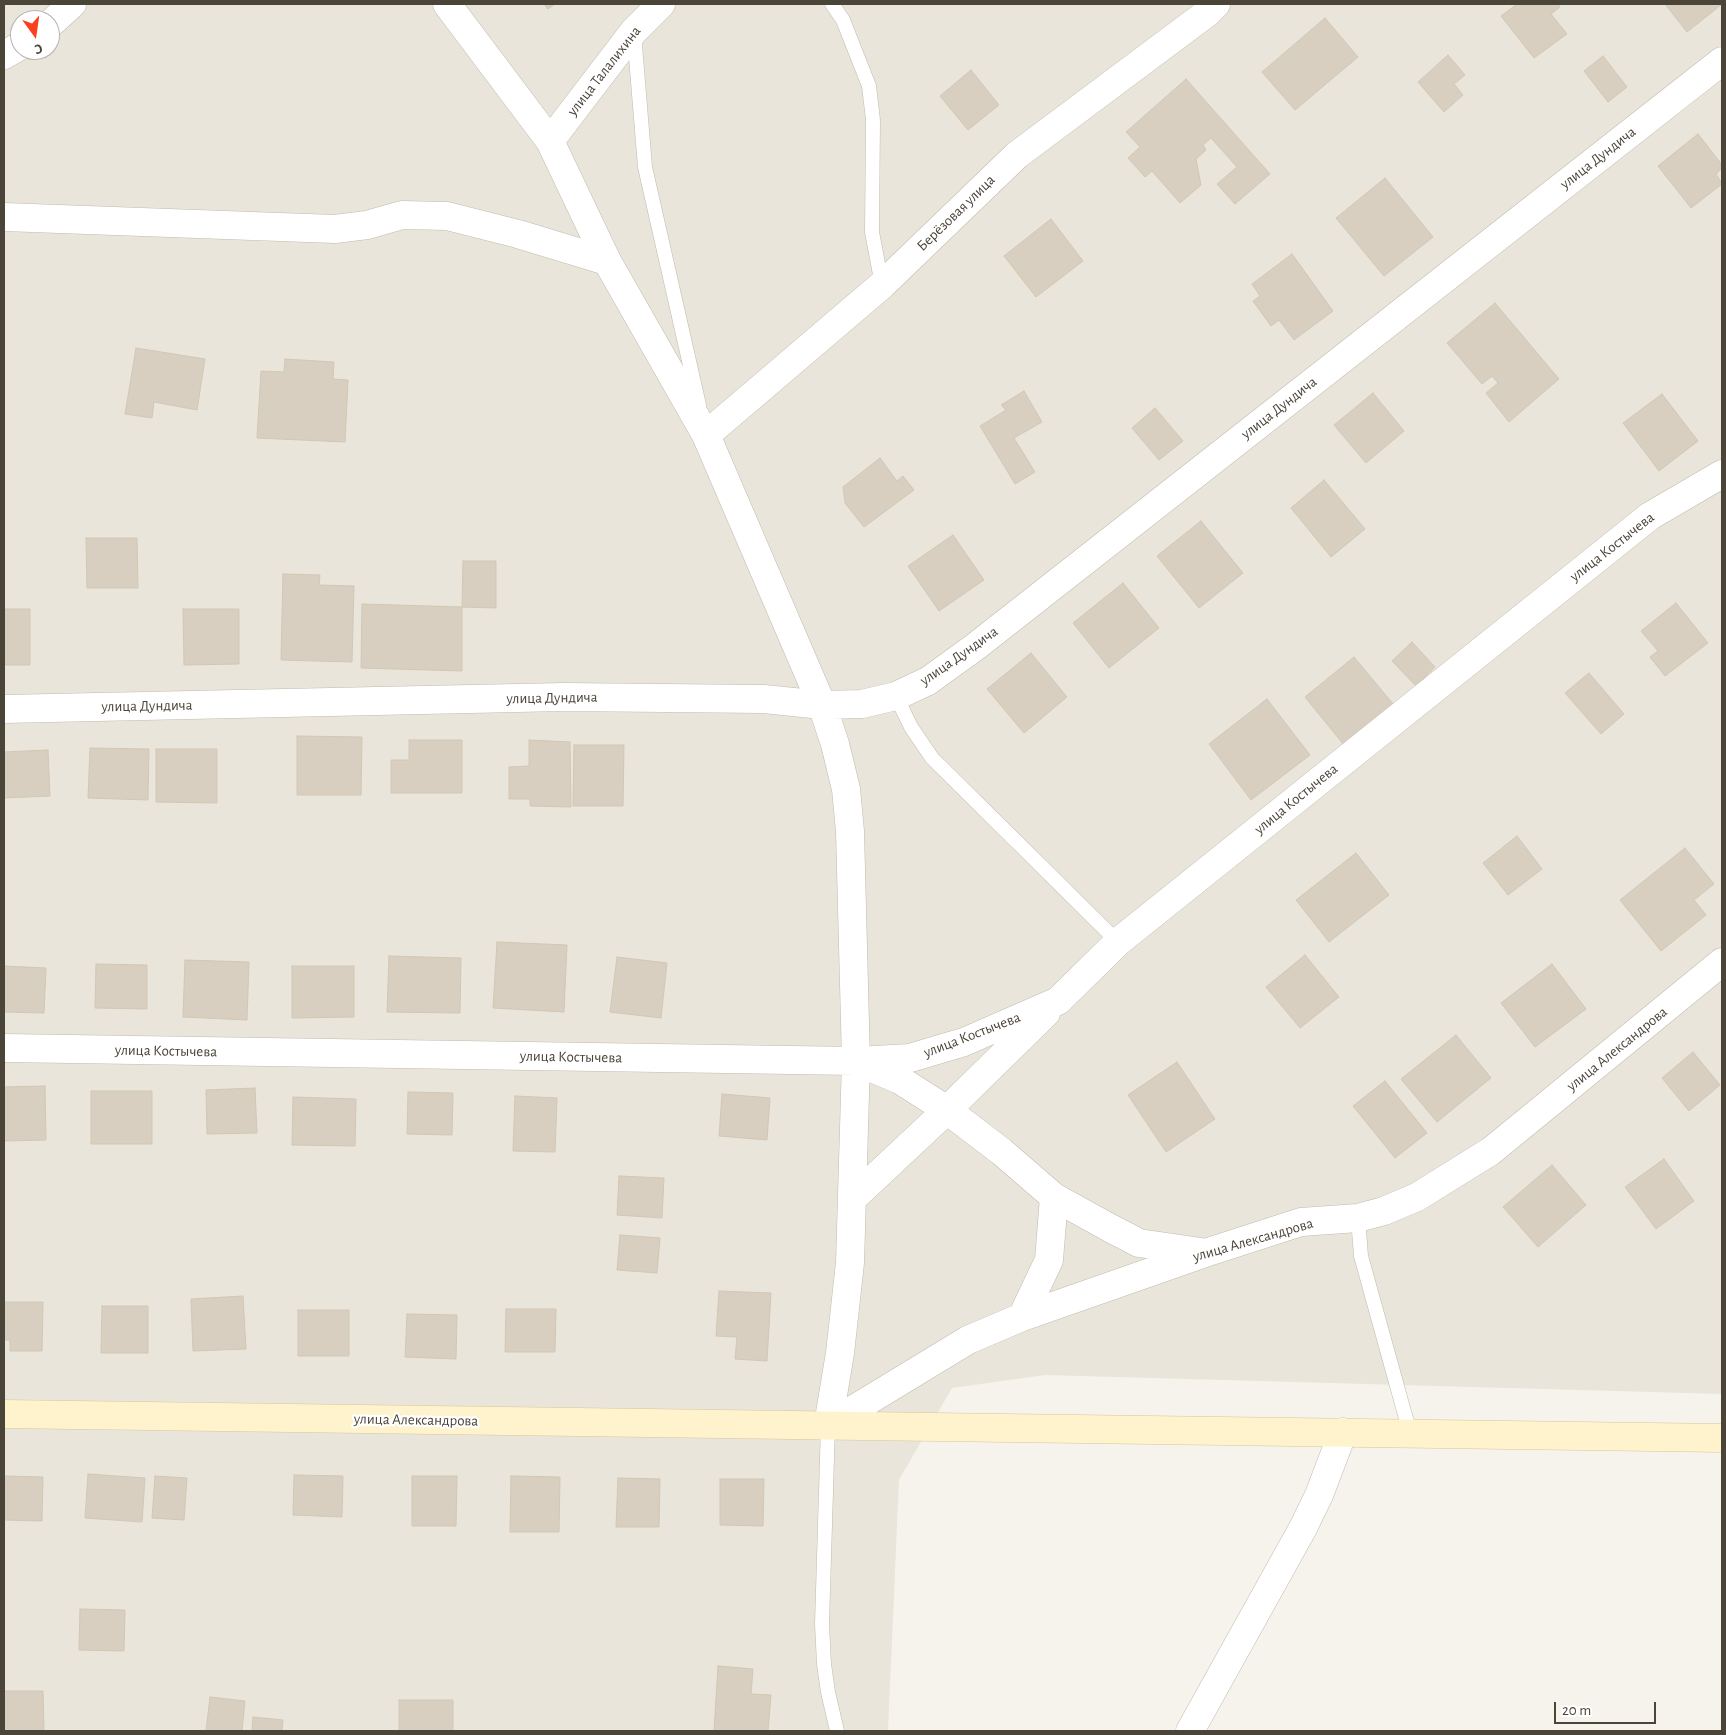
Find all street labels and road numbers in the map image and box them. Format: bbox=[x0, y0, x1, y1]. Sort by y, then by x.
street label: улица Талалихина bbox=[563, 22, 645, 120]
street label: улица Дундича bbox=[1557, 123, 1639, 193]
street label: Берёзовая улица bbox=[913, 171, 999, 255]
street label: улица Дундича bbox=[1238, 373, 1320, 443]
street label: улица Костычева bbox=[1566, 508, 1658, 586]
street label: улица Дундича bbox=[916, 622, 1002, 690]
street label: улица Дундича bbox=[506, 688, 598, 708]
street label: улица Дундича bbox=[101, 696, 193, 716]
street label: улица Костычева bbox=[1251, 760, 1341, 838]
street label: улица Александрова bbox=[1563, 1003, 1671, 1095]
street label: улица Костычева bbox=[921, 1008, 1023, 1062]
street label: улица Костычева bbox=[115, 1041, 217, 1061]
street label: улица Костычева bbox=[520, 1047, 622, 1067]
street label: улица Александрова bbox=[1191, 1214, 1315, 1266]
street label: улица Александрова bbox=[354, 1410, 478, 1430]

